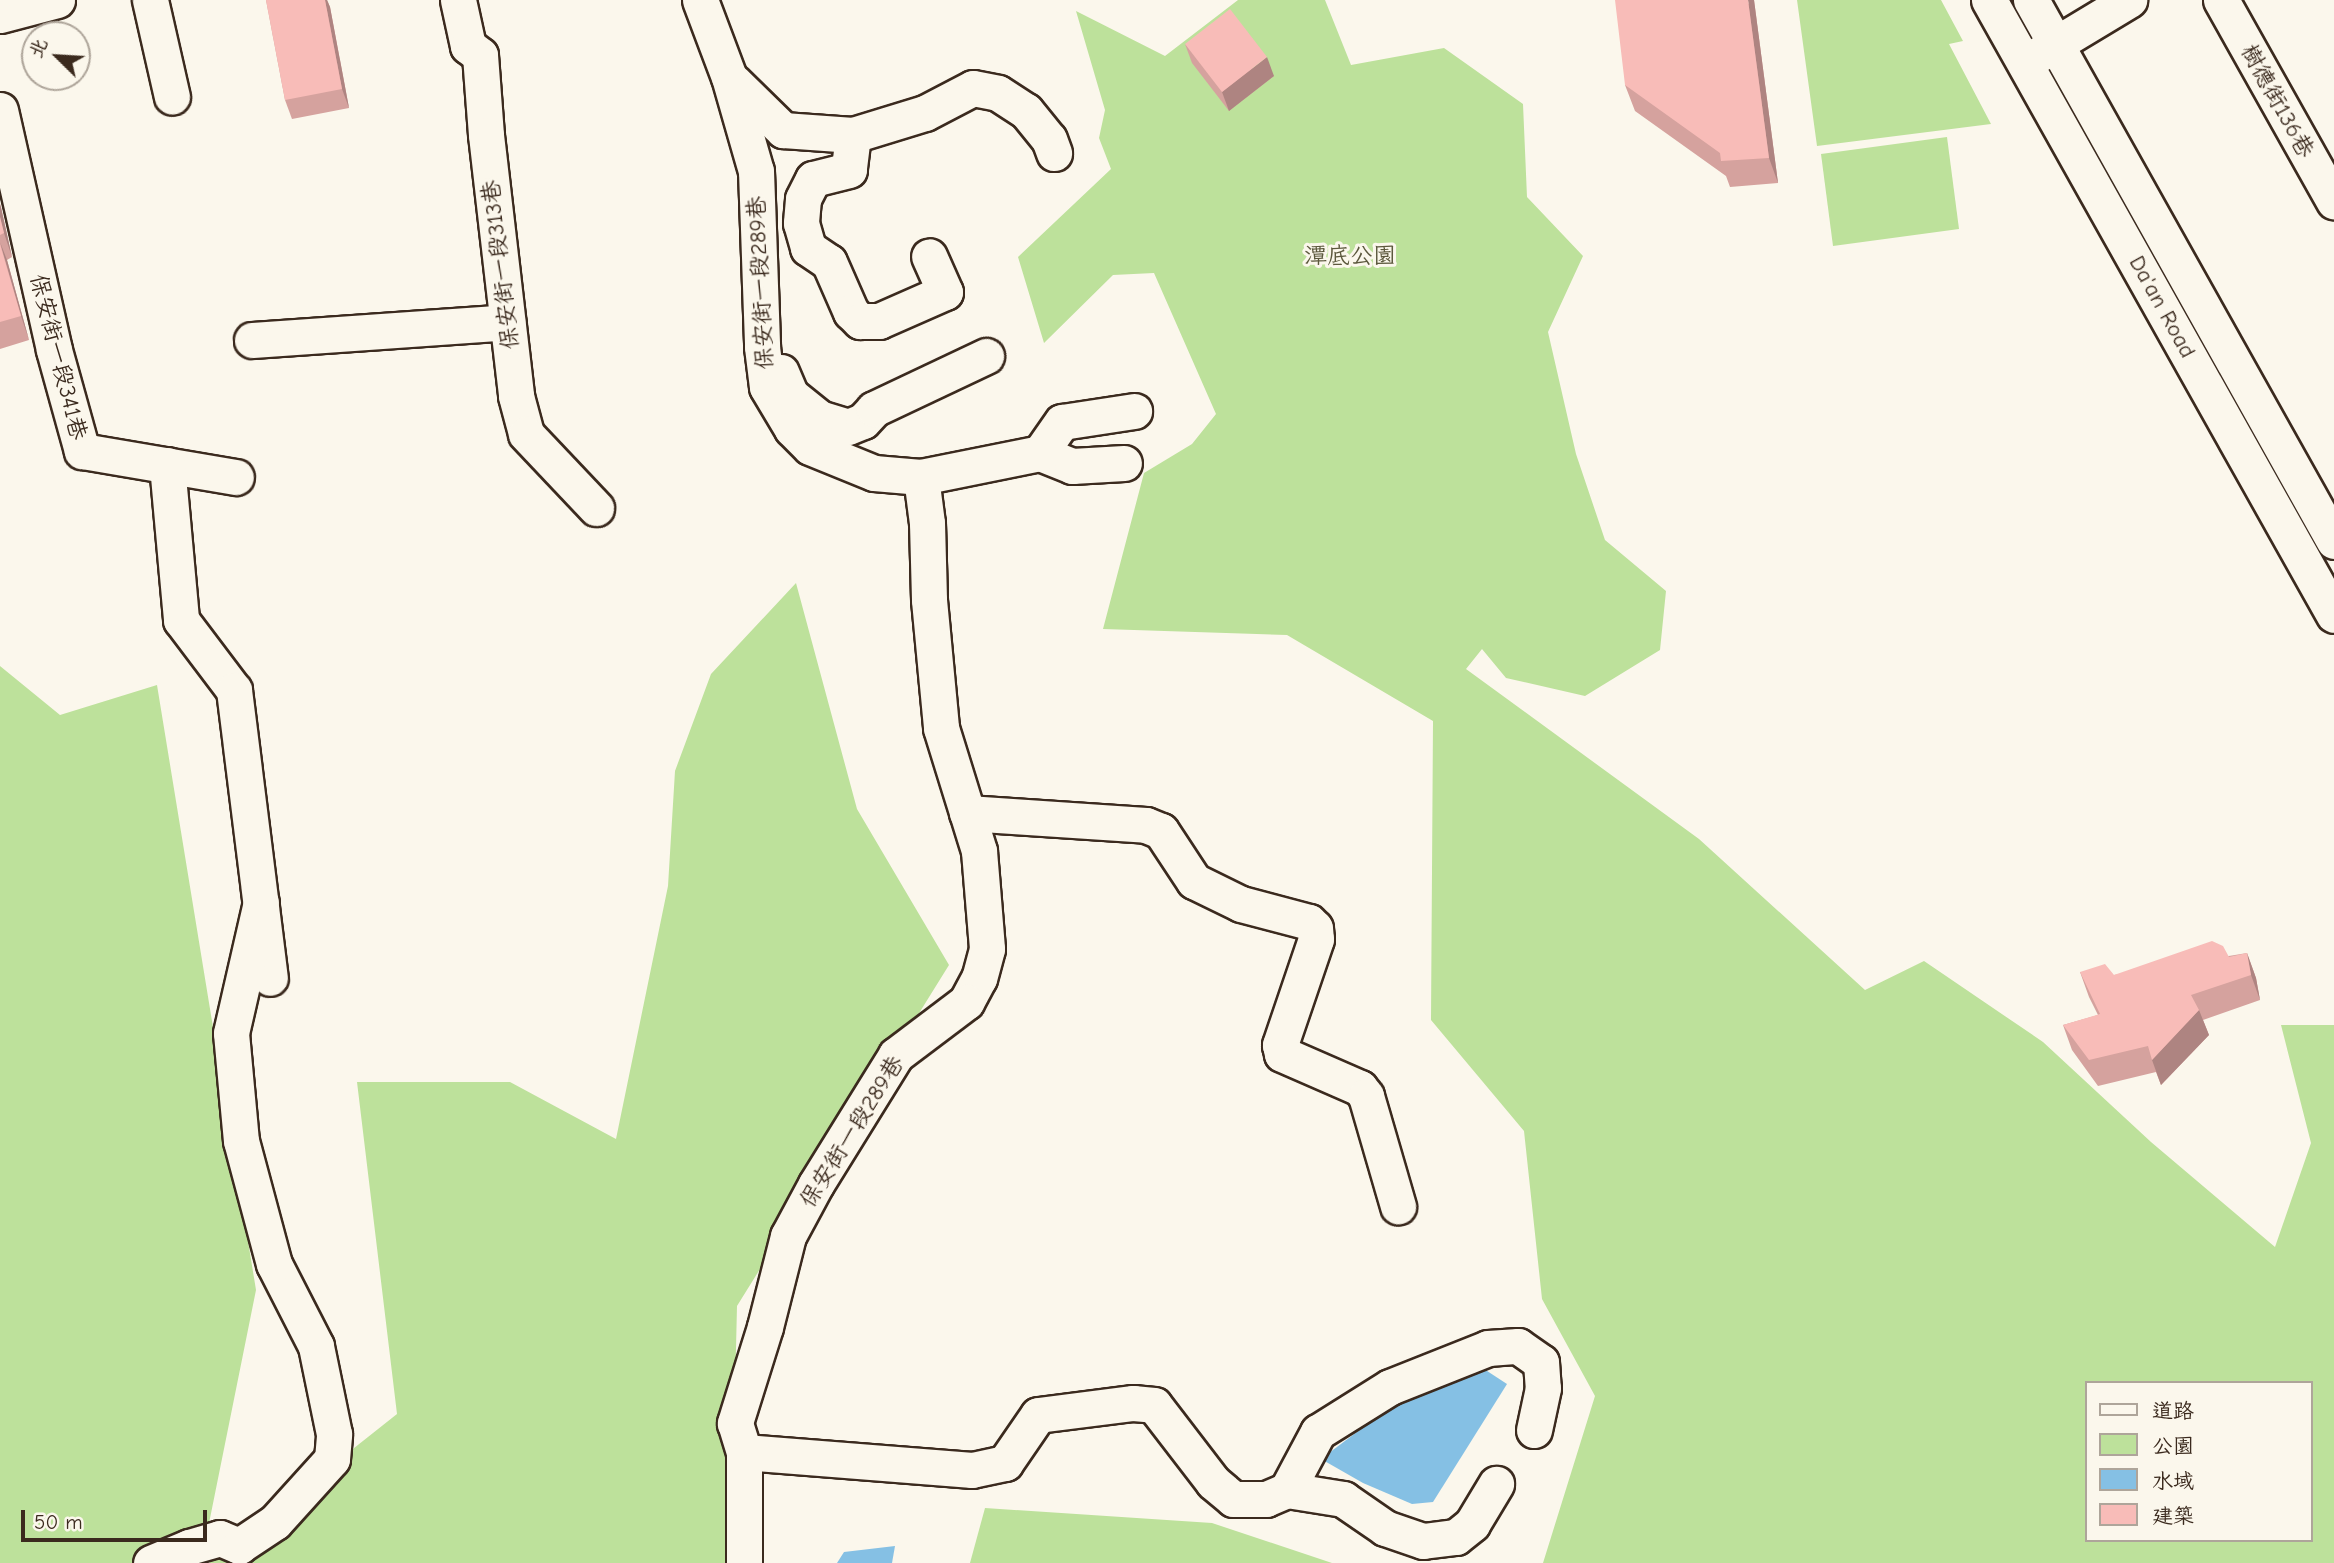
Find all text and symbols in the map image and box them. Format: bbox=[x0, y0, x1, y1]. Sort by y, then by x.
north arrow bbox=[21, 21, 91, 91]
text: 北 bbox=[25, 35, 53, 61]
street label: 樹德街136巷 bbox=[2235, 40, 2319, 162]
street label: 保安街一段313巷 bbox=[477, 179, 525, 351]
street label: 保安街一段289巷 bbox=[743, 195, 779, 371]
park label: 潭底公園 bbox=[1304, 242, 1396, 270]
street label: Da'an Road bbox=[2123, 251, 2201, 363]
street label: 保安街一段341巷 bbox=[24, 271, 92, 443]
street label: 保安街一段289巷 bbox=[794, 1051, 910, 1213]
legend bbox=[2086, 1381, 2313, 1542]
text: 道路 bbox=[2152, 1399, 2194, 1423]
text: 公園 bbox=[2152, 1434, 2194, 1458]
text: 水域 bbox=[2152, 1469, 2194, 1493]
scale bar bbox=[24, 1496, 210, 1540]
text: 建築 bbox=[2152, 1504, 2194, 1528]
text: 50 m bbox=[34, 1510, 83, 1534]

